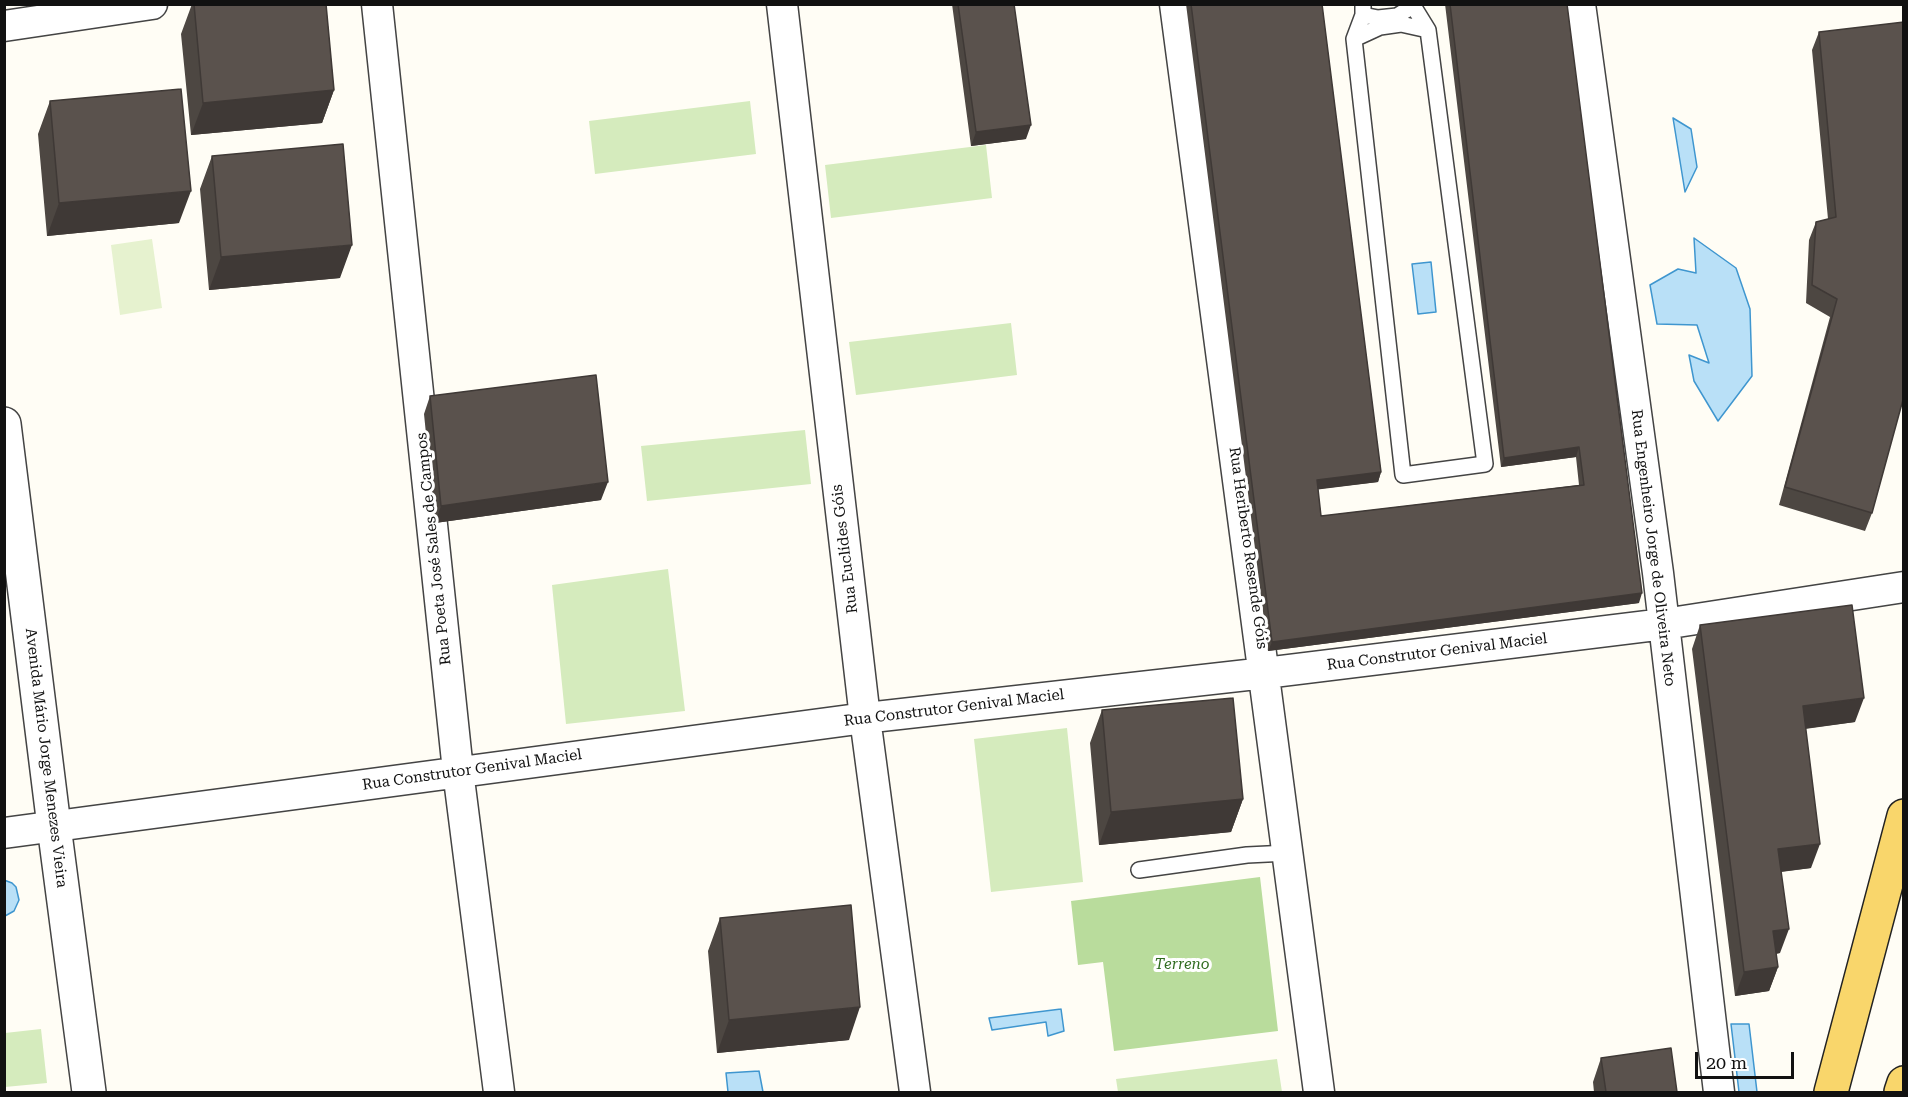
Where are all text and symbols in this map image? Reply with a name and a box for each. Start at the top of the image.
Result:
street label: Rua Engenheiro Jorge de Oliveira Neto [1627,408,1679,688]
street label: Rua Poeta José Sales de Campos [413,432,455,666]
street label: Rua Heriberto Resende Góis [1225,446,1271,650]
street label: Rua Euclídes Góis [828,483,862,615]
street label: Avenida Mário Jorge Menezes Vieira [21,627,71,889]
street label: Rua Construtor Genival Maciel [1326,630,1548,674]
street label: Rua Construtor Genival Maciel [843,686,1065,730]
street label: Rua Construtor Genival Maciel [361,746,583,794]
park label: Terreno [1154,956,1210,974]
scale bar [1698,1040,1797,1078]
text: 20 m [1706,1052,1747,1073]

